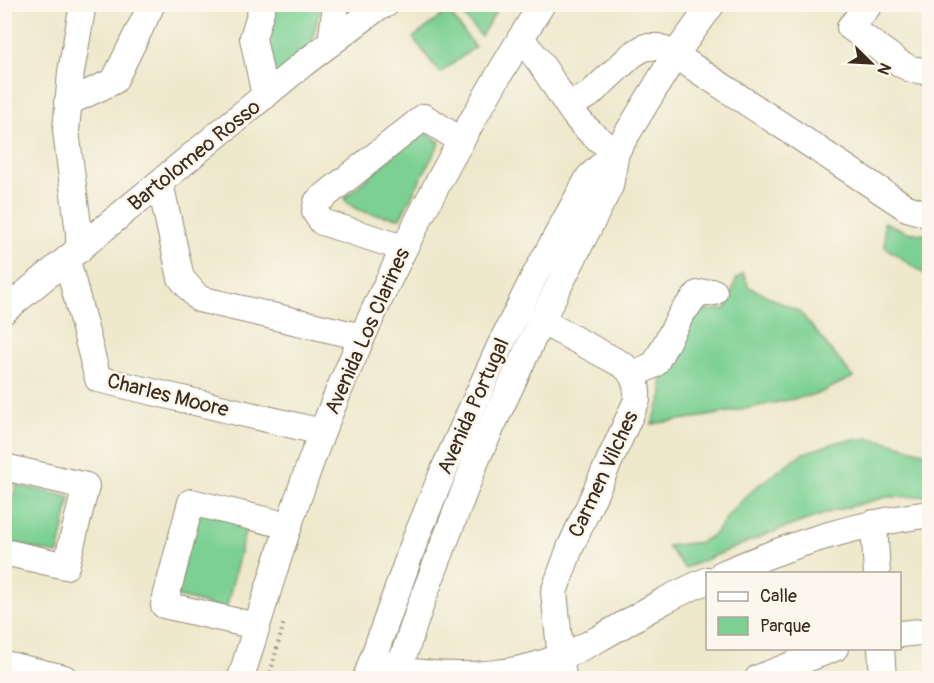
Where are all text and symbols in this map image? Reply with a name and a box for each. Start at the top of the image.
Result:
north arrow [841,33,901,93]
text: N [872,60,895,78]
street label: Bartolomeo Rosso [123,94,266,217]
street label: Avenida Los Clarines [319,243,417,419]
street label: Avenida Portugal [431,334,516,479]
street label: Charles Moore [104,367,232,424]
street label: Carmen Vilches [562,406,645,542]
legend [706,572,901,650]
text: Calle [760,585,797,608]
text: Parque [760,615,810,638]

